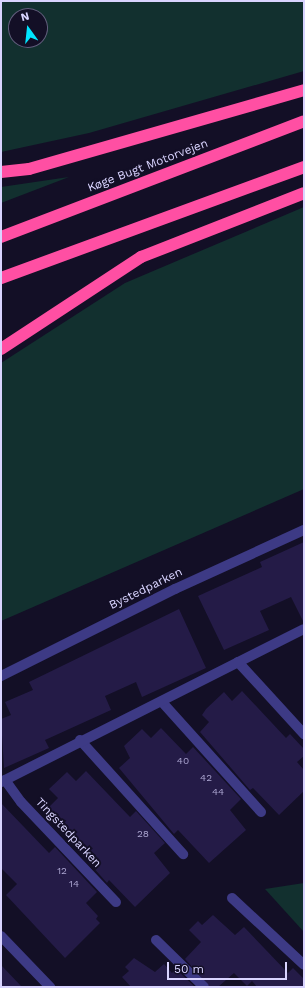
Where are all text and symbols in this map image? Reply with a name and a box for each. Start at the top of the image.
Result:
north arrow [8,8,48,48]
text: N [19,10,31,24]
street label: Køge Bugt Motorvejen [86,136,210,196]
street label: Bystedparken [107,565,185,613]
house number: 40 [177,755,189,767]
house number: 42 [200,772,212,784]
house number: 44 [212,786,224,798]
street label: Tingstedparken [32,795,104,871]
house number: 28 [137,828,149,840]
house number: 12 [57,865,67,877]
house number: 14 [69,878,79,890]
scale bar [169,954,289,980]
text: 50 m [174,962,204,976]

